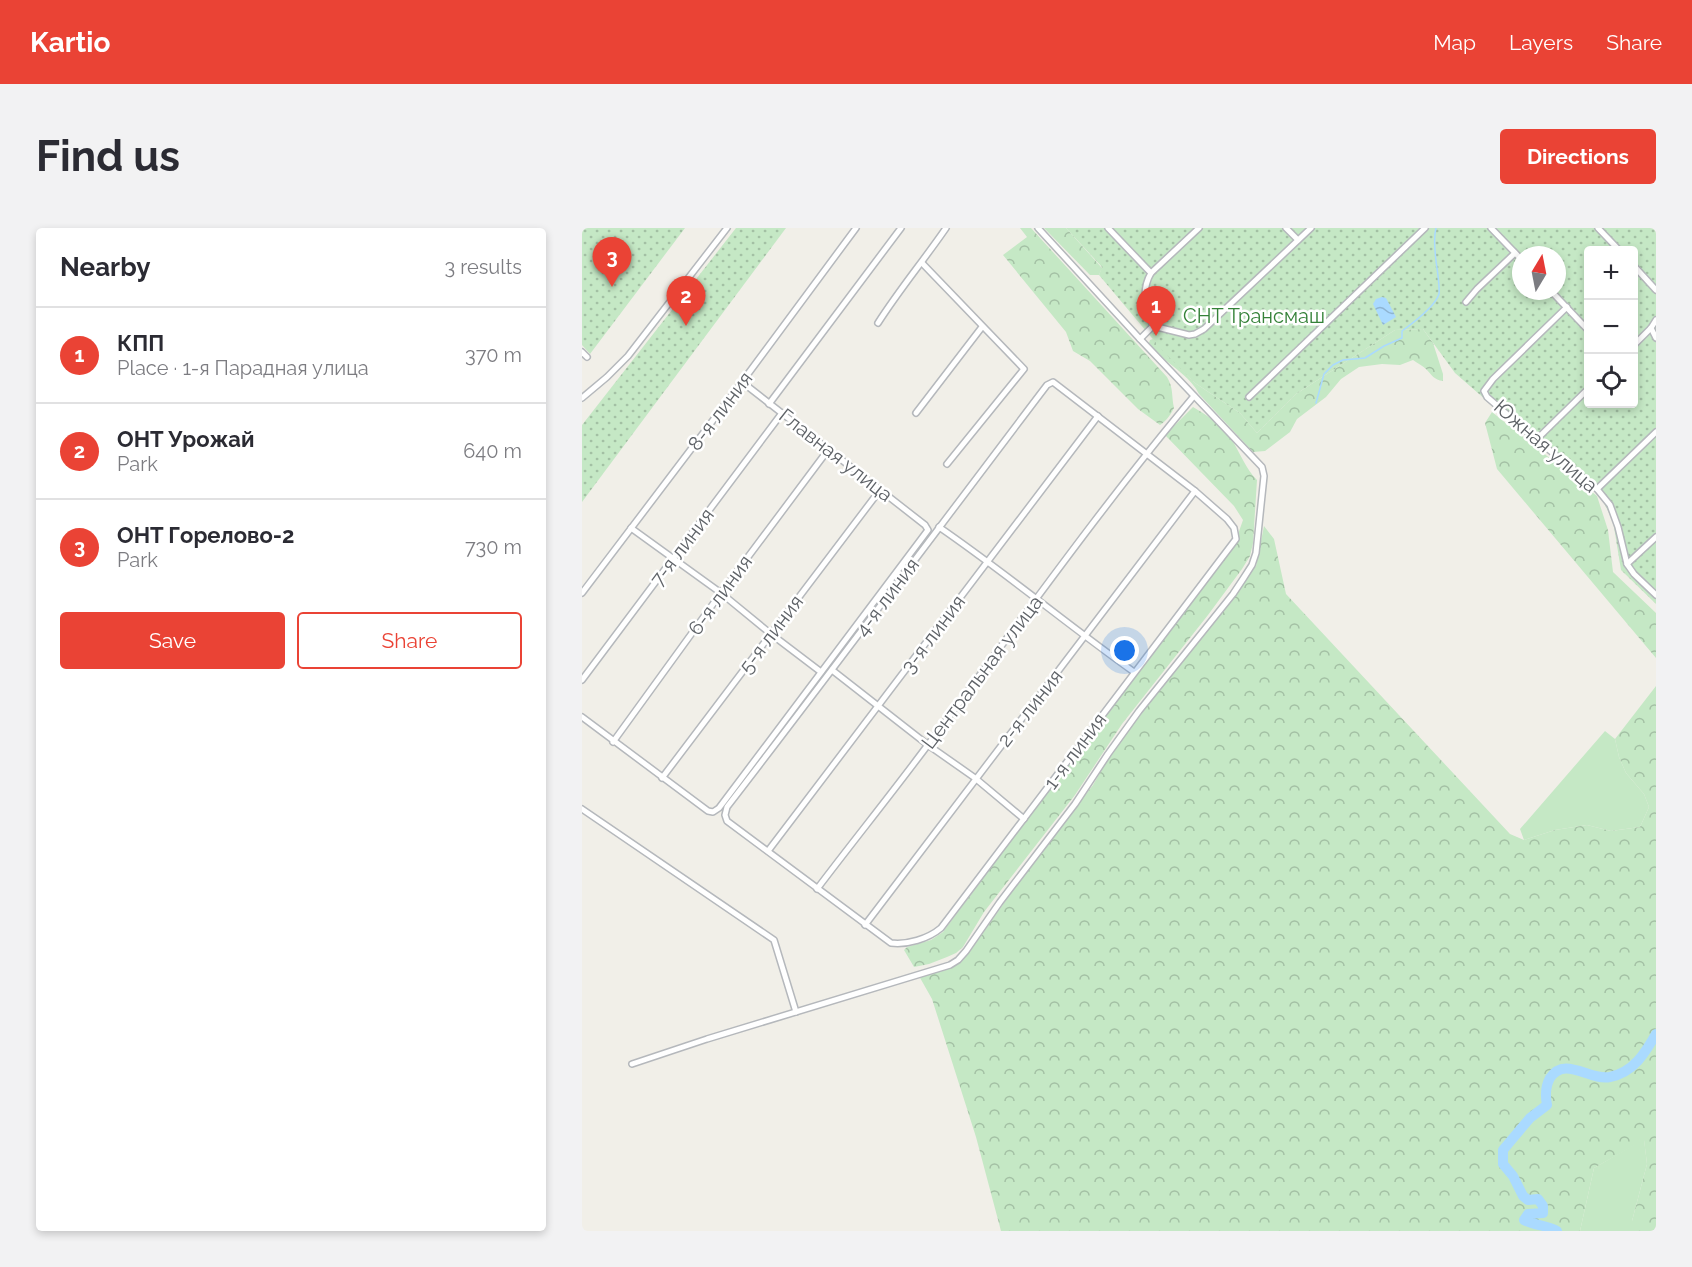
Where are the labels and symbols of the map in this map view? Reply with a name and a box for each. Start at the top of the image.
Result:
pin: 3 [592,238,632,287]
north arrow [1512,246,1566,300]
pin: 2 [666,276,706,326]
pin: 1 [1136,286,1176,336]
park label: СНТ Трансмаш [1183,304,1325,328]
street label: 8-я линия [682,367,758,455]
street label: Южная улица [1489,394,1603,498]
street label: Главная улица [774,403,898,507]
street label: 7-я линия [645,503,719,591]
street label: 6-я линия [683,550,757,640]
street label: 4-я линия [850,553,924,641]
street label: 5-я линия [734,590,808,678]
street label: 3-я линия [896,590,970,678]
street label: Центральная улица [916,590,1048,754]
your location [1110,636,1139,665]
street label: 2-я линия [992,665,1068,751]
street label: 1-я линия [1039,708,1111,794]

